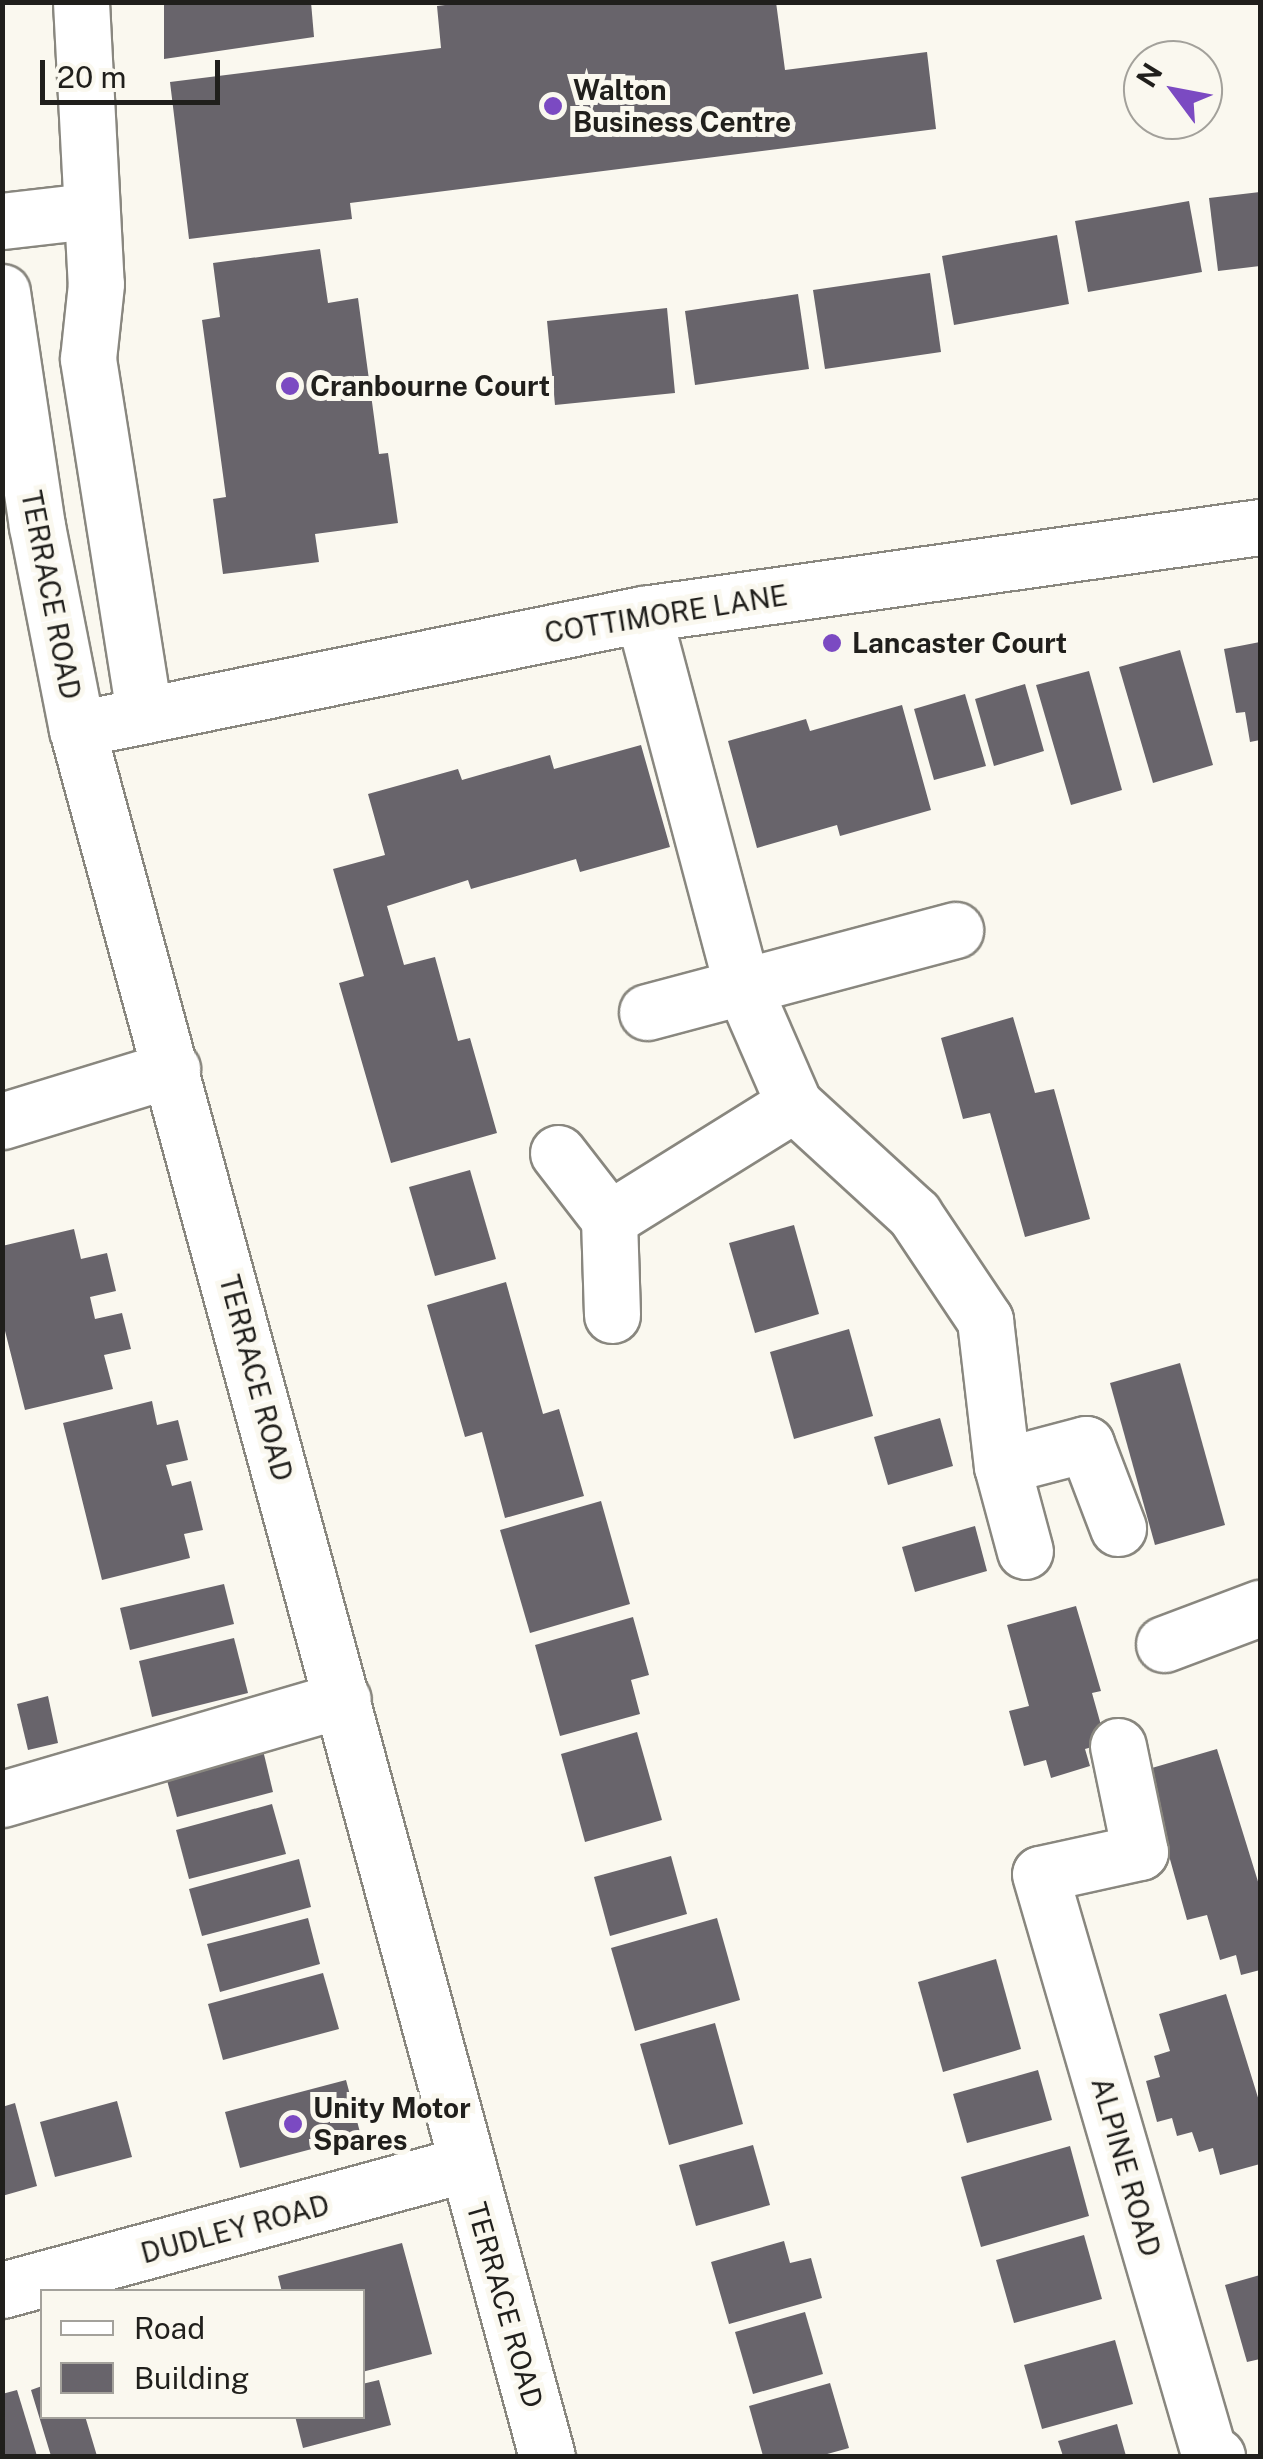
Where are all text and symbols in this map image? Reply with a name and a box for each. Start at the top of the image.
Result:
scale bar [45,40,225,102]
north arrow [1123,40,1223,140]
text: N [1129,57,1169,93]
text: 20 m [57,59,126,95]
place label: Walton Business Centre [573,73,791,139]
marker: Walton Business Centre [542,95,564,117]
place label: Cranbourne Court [310,369,550,403]
marker: Cranbourne Court [279,375,301,397]
street label: TERRACE ROAD [14,488,88,702]
street label: COTTIMORE LANE [542,578,790,650]
place label: Lancaster Court [852,626,1067,660]
marker: Lancaster Court [821,632,843,654]
street label: TERRACE ROAD [212,1271,300,1485]
street label: ALPINE ROAD [1084,2074,1168,2260]
place label: Unity Motor Spares [313,2091,471,2157]
marker: Unity Motor Spares [282,2113,304,2135]
street label: DUDLEY ROAD [137,2188,333,2270]
street label: TERRACE ROAD [460,2198,550,2412]
legend [40,2289,365,2419]
text: Road [134,2310,205,2346]
text: Building [134,2360,249,2396]

